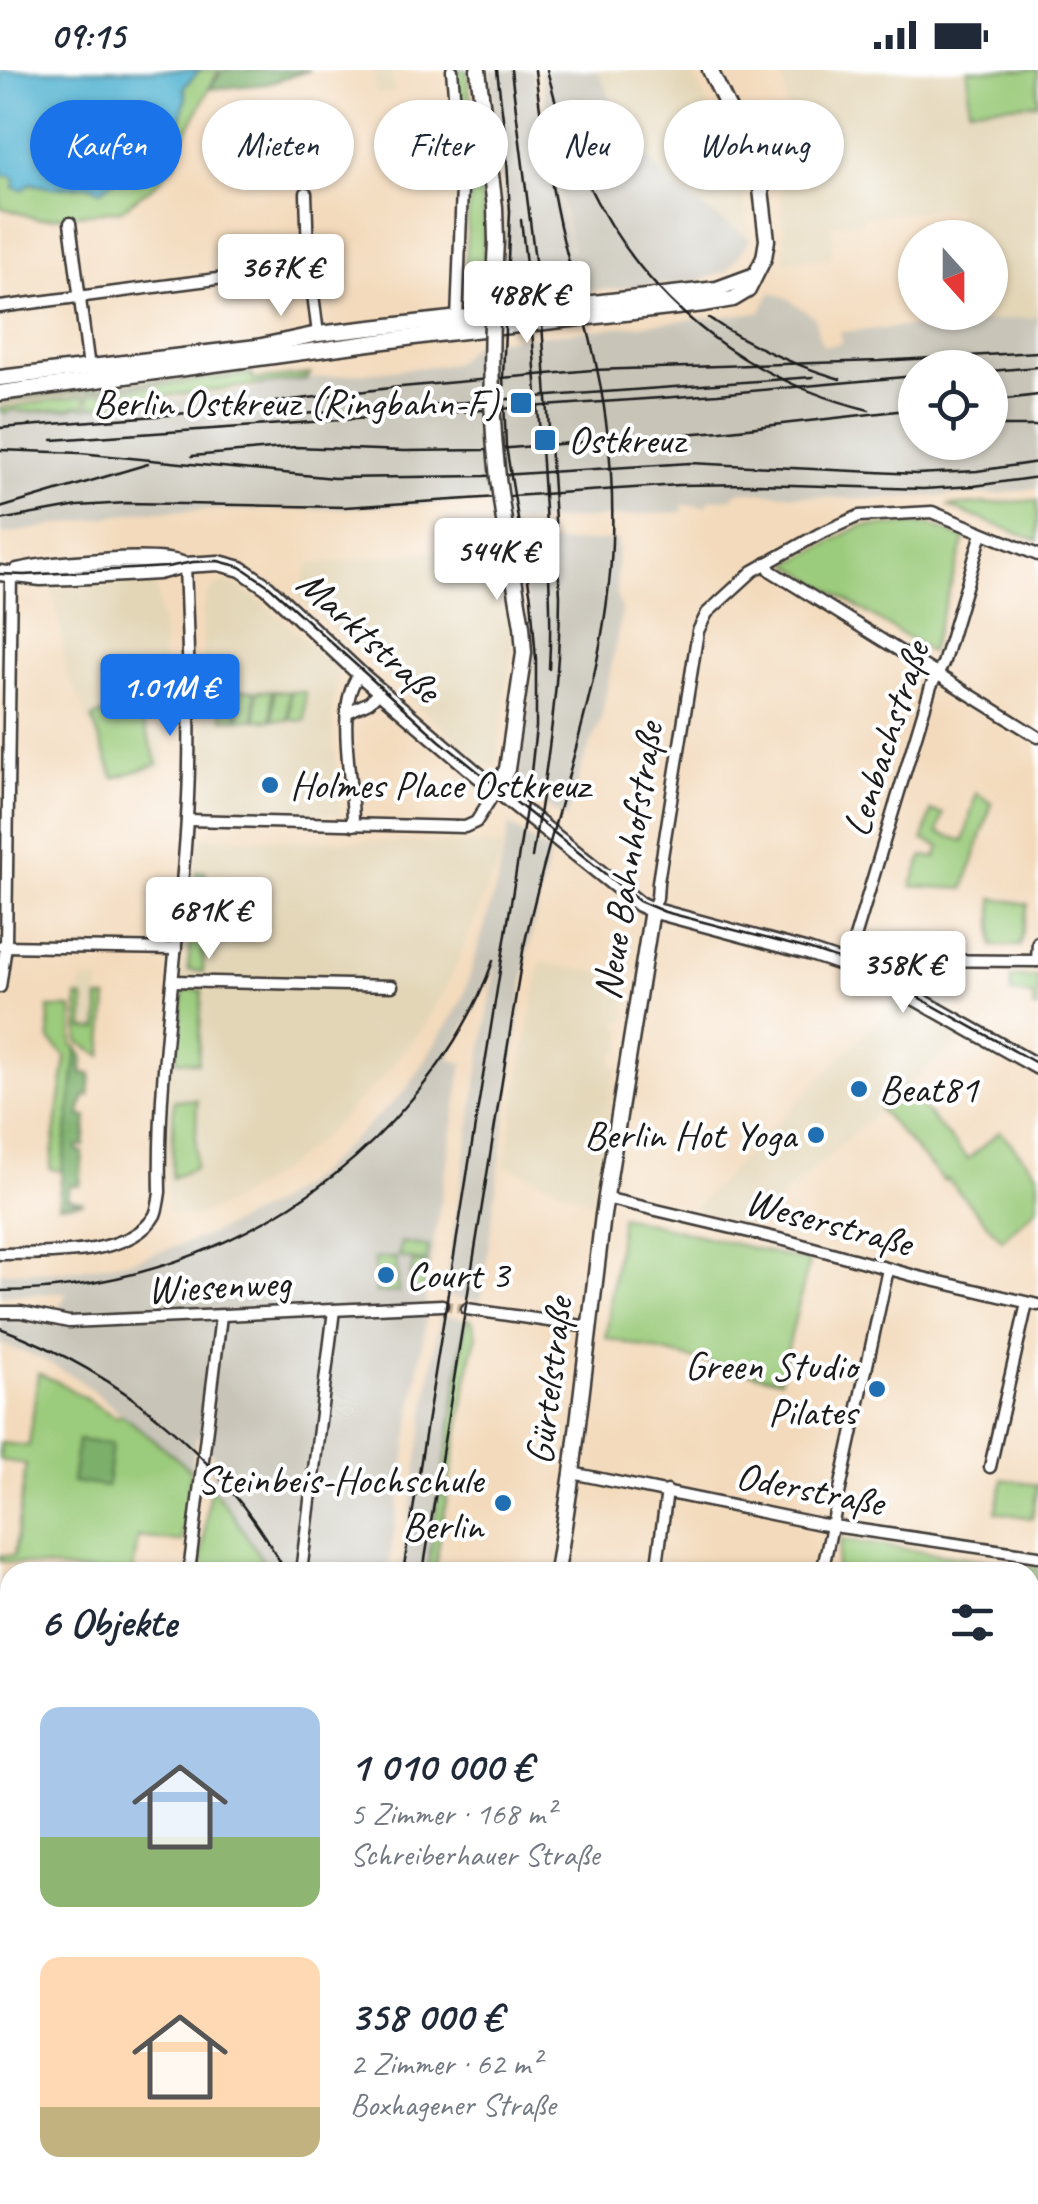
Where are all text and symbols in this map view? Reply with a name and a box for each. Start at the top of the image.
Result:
text: 09:15 [50,12,125,59]
chip: Kaufen [30,100,182,190]
chip: Mieten [202,100,354,190]
chip: Filter [374,100,508,190]
chip: Neu [528,100,644,190]
chip: Wohnung [664,100,844,190]
north arrow [898,220,1008,330]
map controls [898,220,1008,460]
pin: 367K € [200,234,362,319]
text: 367K € [240,246,322,287]
pin: 488K € [446,261,608,346]
text: 488K € [486,273,568,314]
button: locate [898,350,1008,460]
place label: Berlin Ostkreuz (Ringbahn-F) [93,378,500,428]
marker: Berlin Ostkreuz (Ringbahn-F) [508,390,534,416]
place label: Ostkreuz [568,415,688,465]
marker: Ostkreuz [532,427,558,453]
pin: 544K € [416,518,578,603]
text: 544K € [456,530,538,571]
street label: Marktstraße [287,558,453,716]
street label: Lenbachstraße [831,633,942,843]
pin: 1.01M € [78,654,262,739]
text: 1.01M € [122,666,218,707]
street label: Neue Bahnhofstraße [581,716,675,1003]
place label: Holmes Place Ostkreuz [290,760,594,810]
marker: Holmes Place Ostkreuz [259,774,281,796]
pin: 681K € [128,877,290,962]
text: 681K € [168,889,250,930]
pin: 358K € [822,931,984,1016]
text: 358K € [862,943,944,984]
place label: Beat81 [879,1064,980,1114]
marker: Beat81 [848,1078,870,1100]
place label: Berlin Hot Yoga [584,1110,799,1160]
marker: Berlin Hot Yoga [805,1124,827,1146]
street label: Weserstraße [741,1176,920,1269]
place label: Court 3 [406,1250,512,1300]
street label: Wiesenweg [146,1257,294,1315]
marker: Court 3 [375,1264,397,1286]
street label: Gürtelstraße [514,1292,584,1467]
place label: Green Studio Pilates [685,1341,861,1437]
marker: Green Studio Pilates [866,1378,888,1400]
street label: Oderstraße [732,1450,891,1528]
place label: Steinbeis-Hochschule Berlin [197,1455,486,1551]
marker: Steinbeis-Hochschule Berlin [492,1492,514,1514]
icon: filters [945,1595,1000,1650]
text: 6 Objekte [40,1596,176,1649]
text: 1 010 000 € [350,1740,532,1793]
icon: home [120,1747,240,1867]
text: 5 Zimmer · 168 m² [350,1793,555,1834]
text: Schreiberhauer Straße [350,1834,599,1875]
text: 358 000 € [350,1990,502,2043]
icon: home [120,1997,240,2117]
text: 2 Zimmer · 62 m² [350,2043,540,2084]
text: Boxhagener Straße [350,2084,556,2125]

